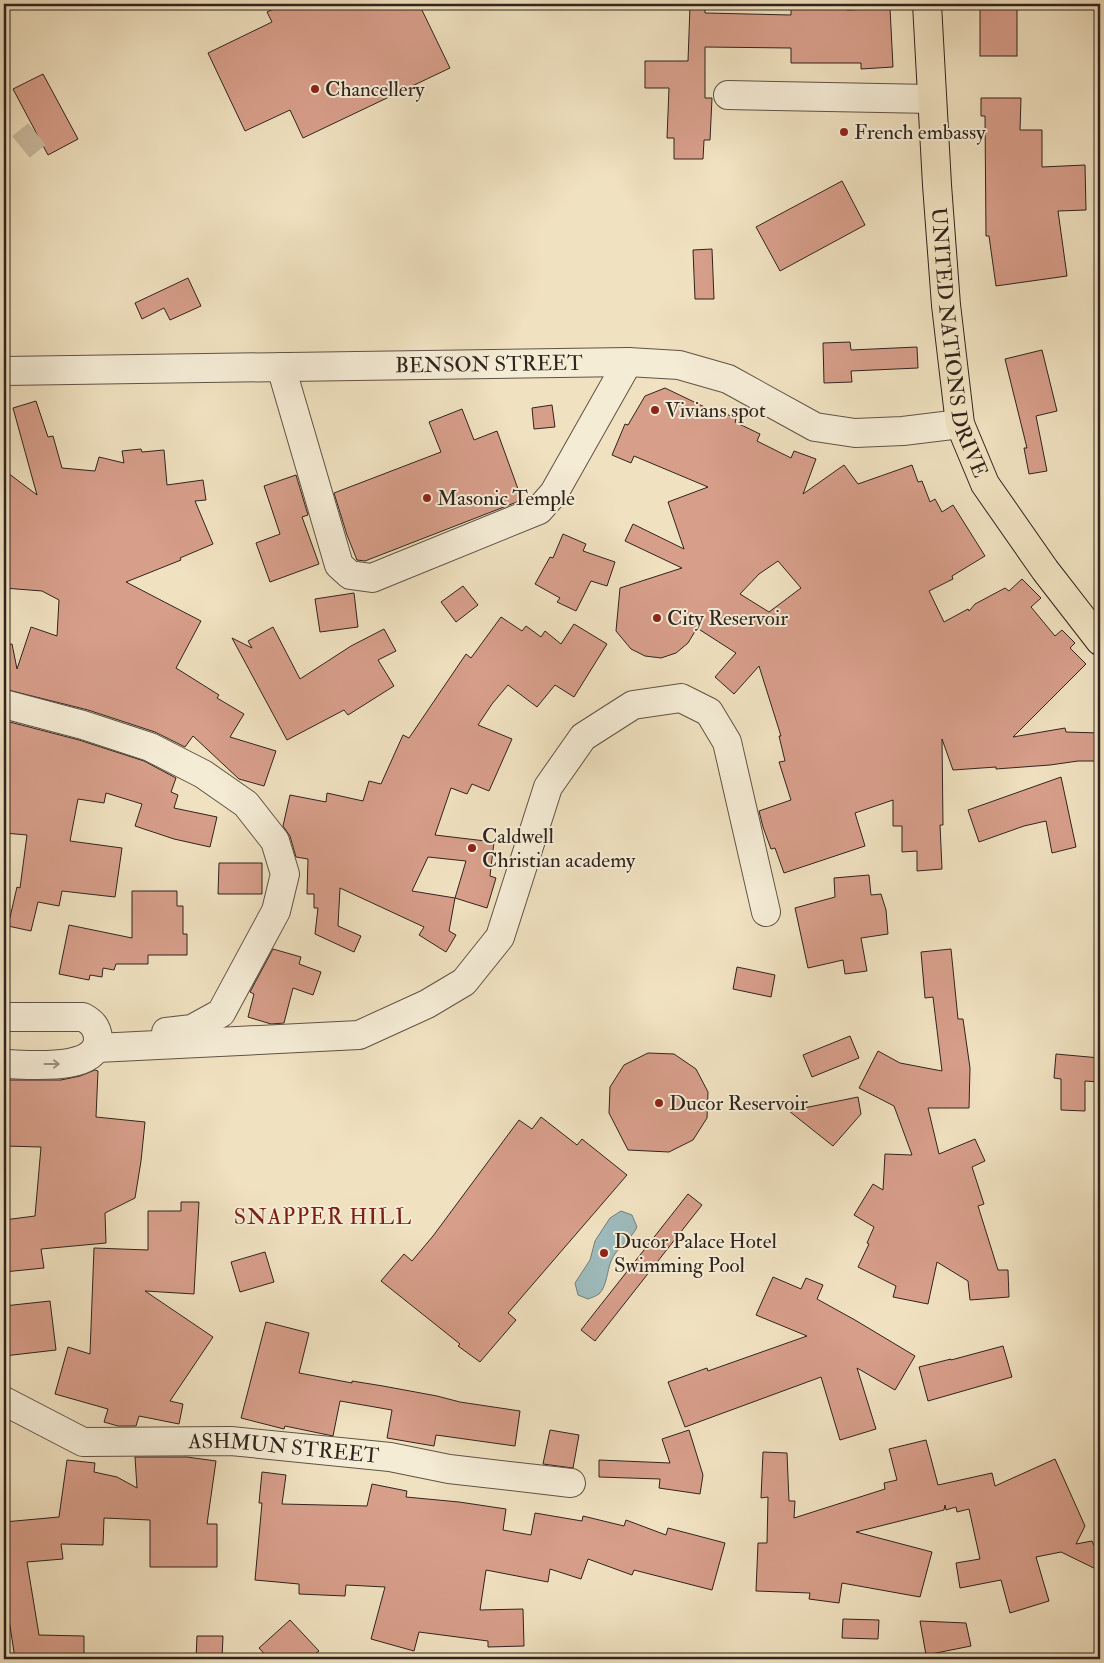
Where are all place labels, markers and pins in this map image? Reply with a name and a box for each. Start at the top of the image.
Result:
place label: Chancellery [325,76,425,103]
marker: Chancellery [309,83,321,95]
place label: French embassy [854,119,986,146]
marker: French embassy [838,126,850,138]
place label: Vivians spot [665,397,766,424]
marker: Vivians spot [649,404,661,416]
place label: Masonic Temple [437,485,575,512]
marker: Masonic Temple [421,492,433,504]
place label: City Reservoir [667,605,788,632]
marker: City Reservoir [651,612,663,624]
place label: Caldwell Christian academy [482,823,636,874]
marker: Caldwell Christian academy [466,842,478,854]
place label: Ducor Reservoir [669,1090,808,1117]
marker: Ducor Reservoir [653,1097,665,1109]
place label: Ducor Palace Hotel Swimming Pool [614,1228,777,1279]
marker: Ducor Palace Hotel Swimming Pool [598,1247,610,1259]

